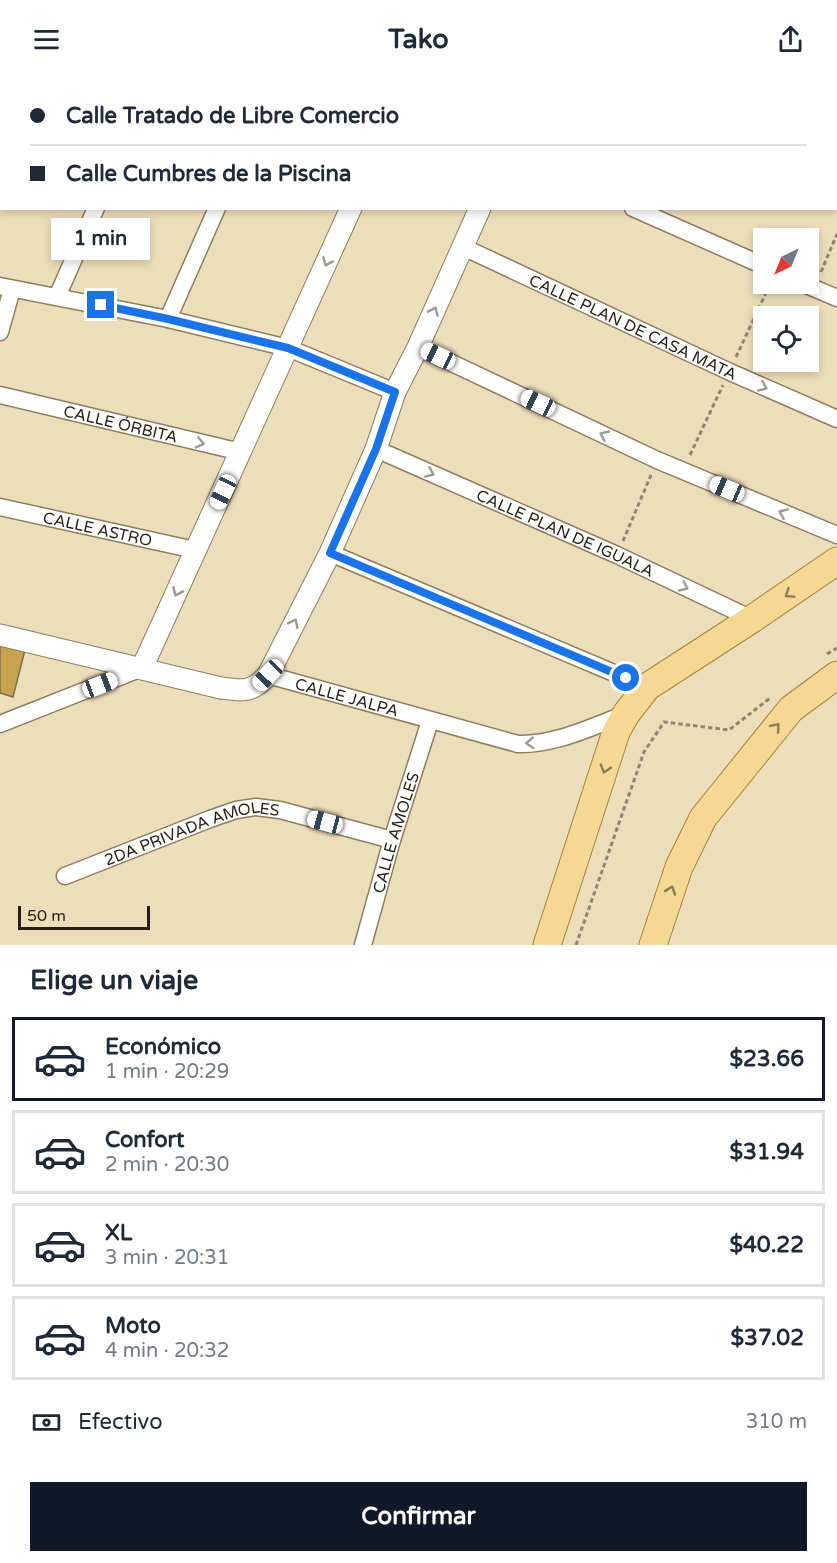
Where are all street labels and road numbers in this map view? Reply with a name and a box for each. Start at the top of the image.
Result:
street label: CALLE PLAN DE CASA MATA [526,270,740,385]
street label: CALLE ÓRBITA [61,401,180,448]
street label: CALLE PLAN DE IGUALA [473,485,657,582]
street label: CALLE ASTRO [41,508,154,551]
street label: CALLE JALPA [293,674,401,722]
street label: CALLE AMOLES [369,770,424,896]
street label: 2DA PRIVADA AMOLES [101,798,281,871]

